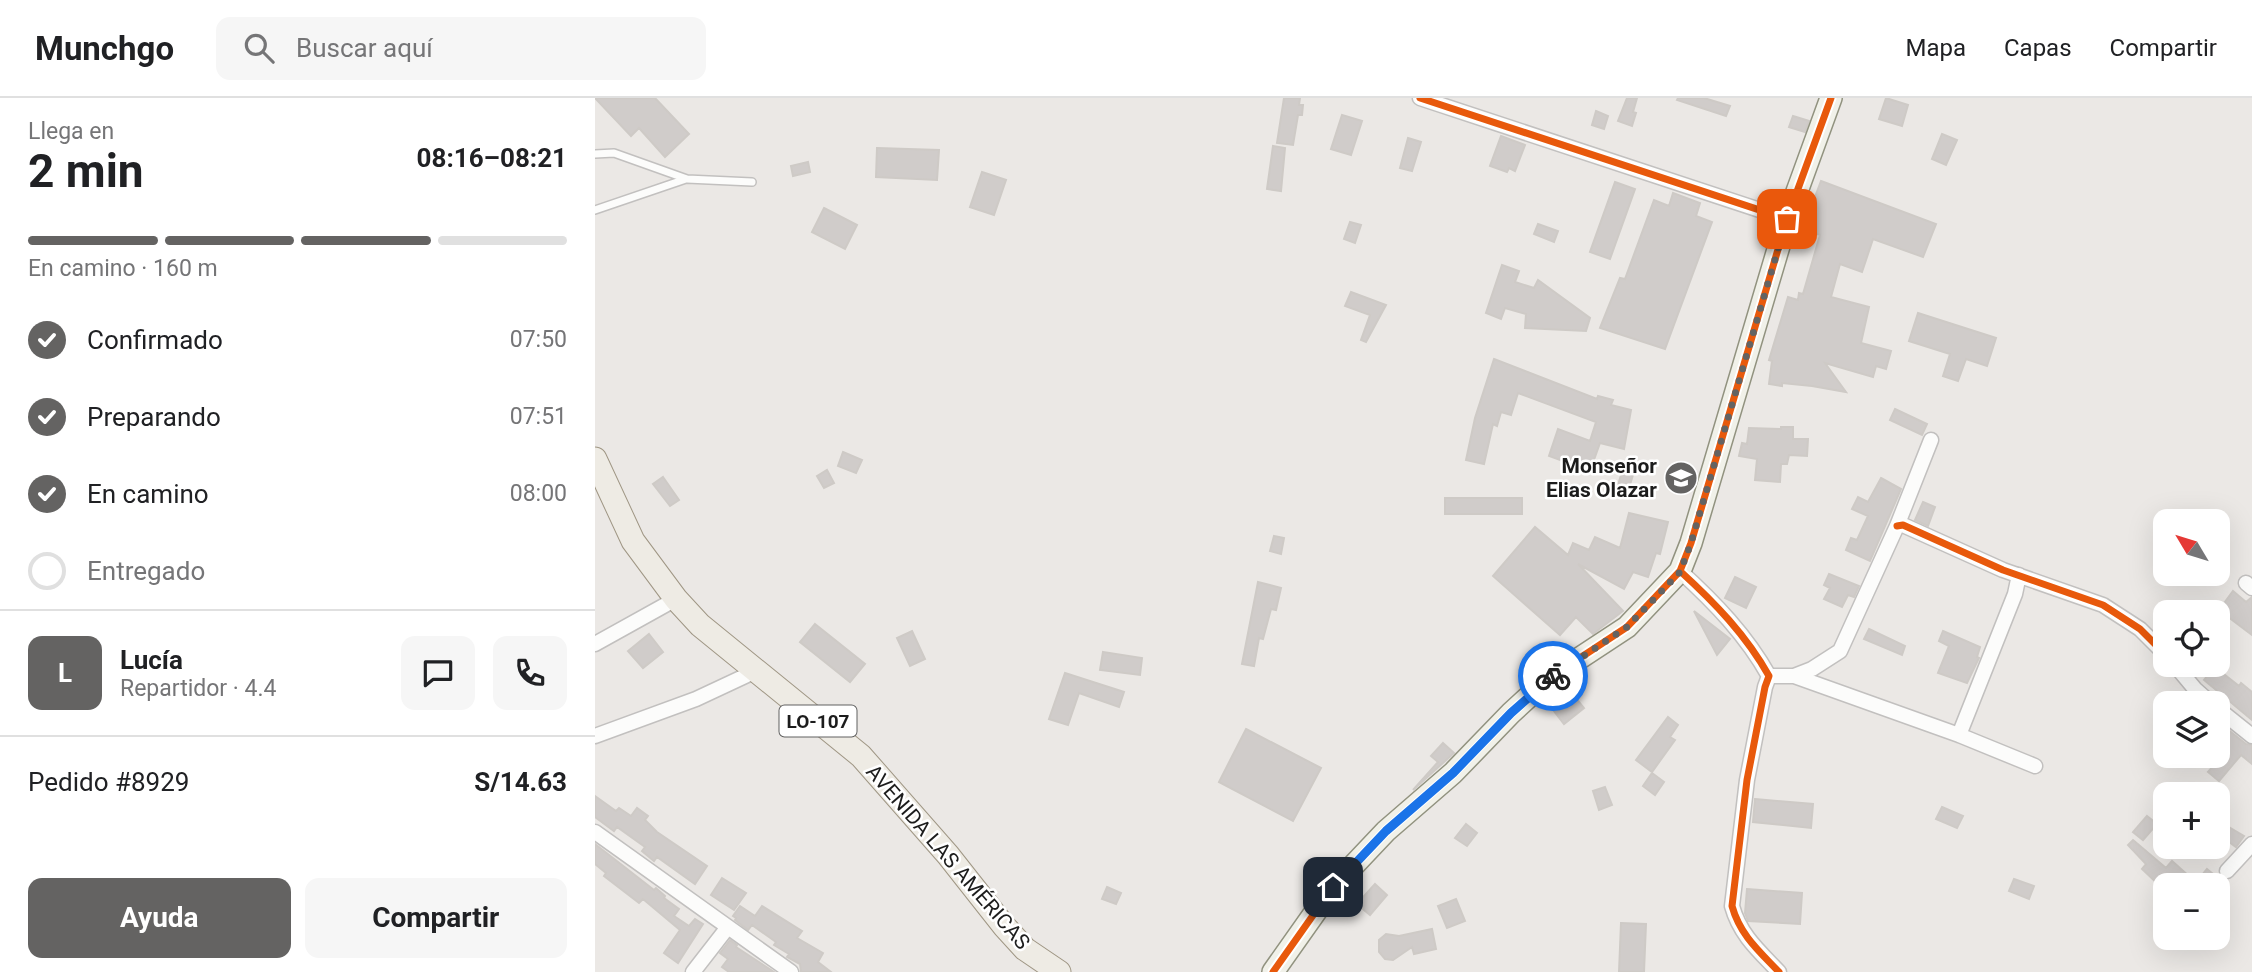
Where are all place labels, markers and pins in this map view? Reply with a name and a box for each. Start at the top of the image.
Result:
pin [1757,189,1817,249]
place label: Monseñor Elias Olazar [1546,454,1657,502]
school or university icon: Monseñor Elias Olazar [1662,459,1700,497]
pin [1303,857,1363,917]

